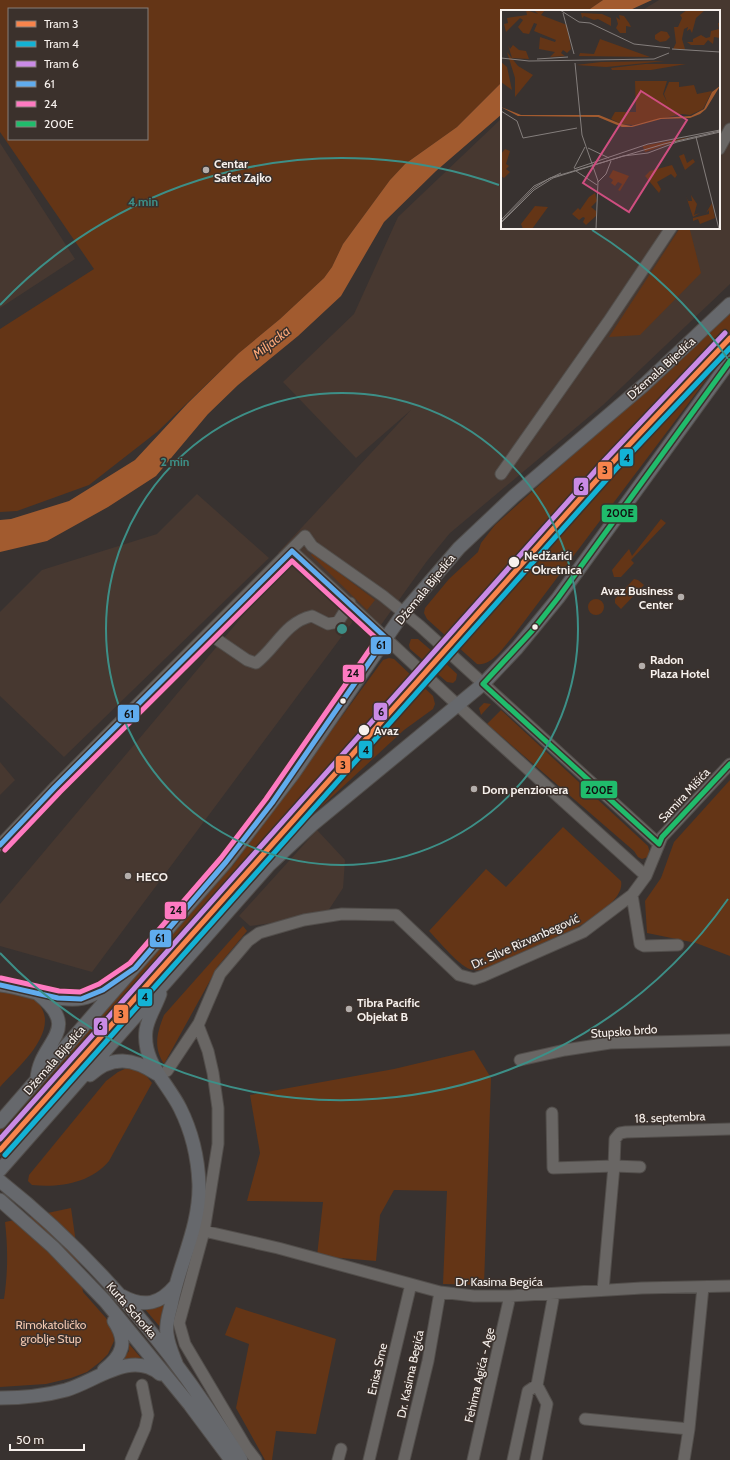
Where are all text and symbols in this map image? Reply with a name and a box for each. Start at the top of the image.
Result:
legend [8,8,148,140]
inset map [501,10,720,229]
text: Tram 3 [44,16,79,31]
text: Tram 4 [44,36,79,51]
text: Tram 6 [44,56,79,71]
text: 61 [44,76,55,91]
text: 24 [44,96,57,111]
text: 200E [44,116,74,131]
place label: Centar Safet Zajko [214,156,272,185]
marker: Centar Safet Zajko [201,165,211,175]
text: 4 min [128,194,158,209]
water label: Miljacka [248,322,294,363]
street label: Džemala Bijedića [624,333,698,403]
line badge: 4 [619,448,634,467]
text: 4 [624,451,631,465]
text: 2 min [161,454,189,469]
line badge: 3 [597,461,613,480]
text: 3 [602,463,608,477]
line badge: 6 [573,477,589,496]
text: 6 [578,480,584,494]
line badge: 200E [601,504,638,523]
text: 200E [606,506,634,520]
place label: Nedžarići - Okretnica [524,548,582,577]
street label: Džemala Bijedića [392,550,458,627]
marker: Nedžarići - Okretnica [507,555,521,569]
place label: Avaz Business Center [601,583,673,612]
marker: Avaz Business Center [676,592,686,602]
centre of rings [335,622,349,636]
unlabelled marker [530,622,540,632]
line badge: 61 [370,636,392,655]
text: 61 [376,638,386,652]
place label: Radon Plaza Hotel [650,652,709,681]
marker: Radon Plaza Hotel [637,661,647,671]
line badge: 24 [342,664,365,683]
text: 24 [347,666,359,680]
unlabelled marker [338,696,348,706]
line badge: 6 [373,702,388,721]
line badge: 61 [117,704,140,723]
text: 6 [378,705,384,719]
text: 61 [124,707,134,721]
marker: Avaz [357,723,371,737]
place label: Avaz [374,723,399,738]
line badge: 4 [358,740,373,759]
text: 4 [363,743,370,757]
line badge: 3 [335,755,351,774]
text: 3 [340,758,346,772]
street label: Samira Mišića [655,765,713,825]
line badge: 200E [580,780,618,799]
place label: Dom penzionera [482,782,568,797]
text: 200E [585,783,613,797]
marker: Dom penzionera [469,784,479,794]
place label: HECO [136,869,168,884]
marker: HECO [123,871,133,881]
line badge: 24 [164,901,187,920]
text: 24 [170,903,182,917]
street label: Dr. Silve Rizvanbegović [469,910,582,972]
line badge: 61 [149,929,172,948]
text: 61 [155,931,165,945]
line badge: 4 [137,988,153,1007]
text: 4 [142,990,149,1004]
place label: Tibra Pacific Objekat B [357,995,420,1024]
line badge: 3 [113,1004,129,1024]
marker: Tibra Pacific Objekat B [344,1004,354,1014]
text: 3 [118,1007,124,1021]
line badge: 6 [93,1017,108,1036]
text: 6 [97,1019,103,1033]
street label: Stupsko brdo [590,1021,658,1041]
street label: Džemala Bijedića [20,1022,88,1098]
street label: 18. septembra [634,1108,706,1126]
street label: Dr Kasima Begića [455,1274,543,1289]
street label: Kurta Schorka [104,1279,161,1341]
park label: Rimokatoličko groblje Stup [16,1317,87,1346]
street label: Fehima Agića - Age [461,1326,497,1424]
street label: Dr. Kasima Begića [393,1328,427,1419]
street label: Enisa Srne [364,1342,390,1396]
scale bar [10,1426,84,1452]
text: 50 m [16,1432,44,1447]

